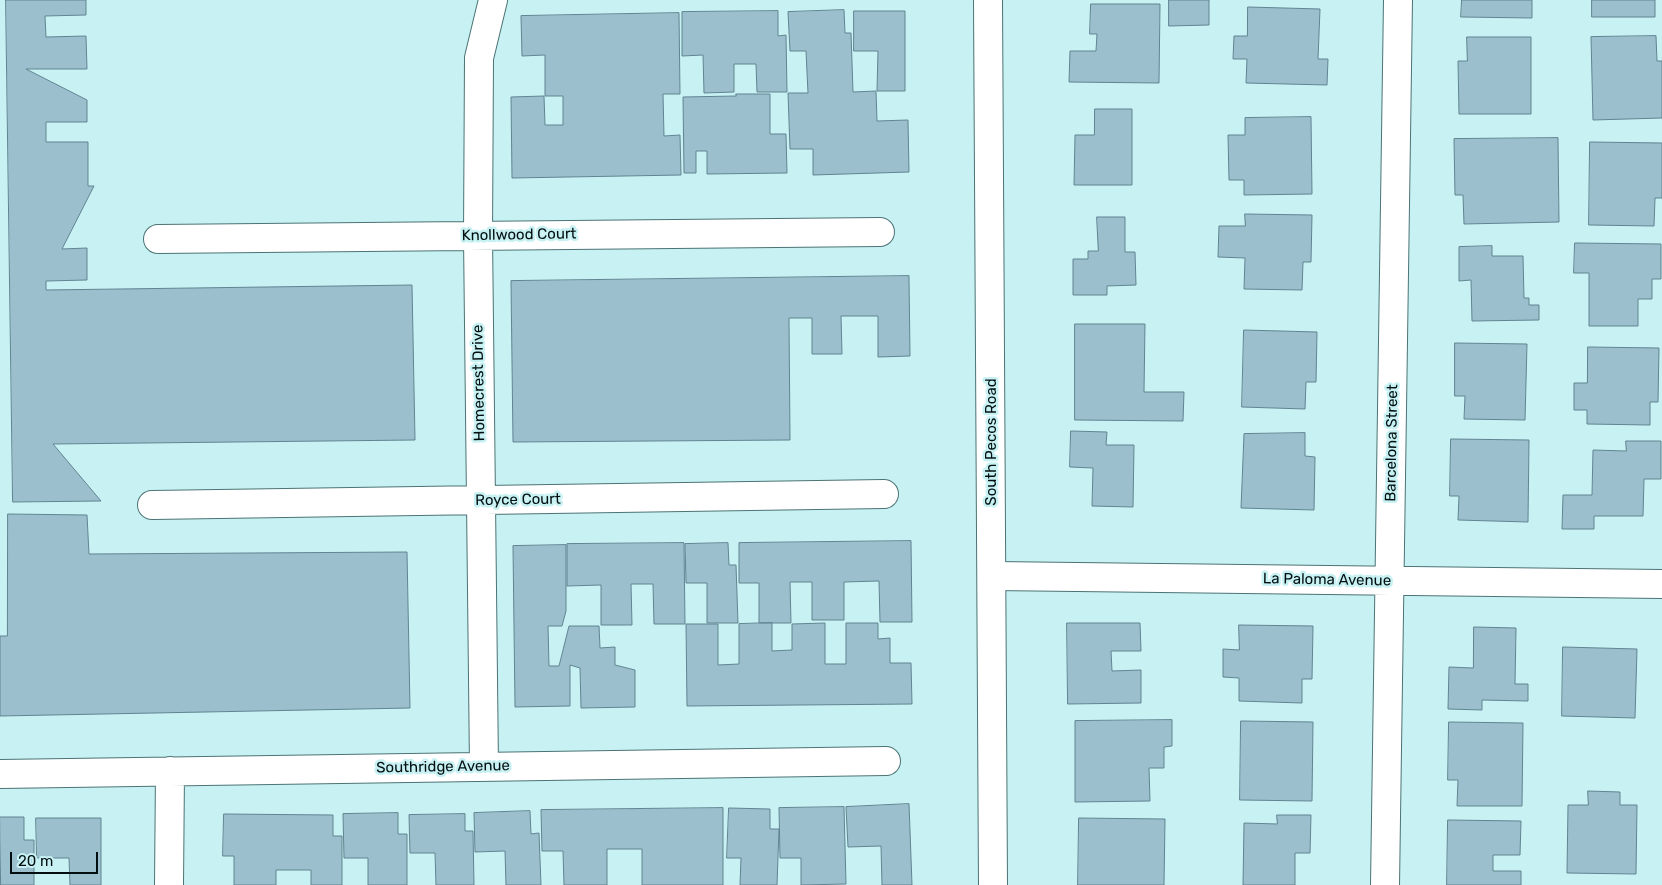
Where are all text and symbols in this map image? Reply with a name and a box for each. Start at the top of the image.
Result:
street label: Knollwood Court [461,225,577,245]
street label: Homecrest Drive [469,325,489,441]
street label: South Pecos Road [983,378,1001,506]
street label: Barcelona Street [1382,384,1402,502]
street label: Royce Court [475,490,561,510]
street label: La Paloma Avenue [1263,570,1391,590]
street label: Southridge Avenue [376,757,510,777]
scale bar [12,842,100,874]
text: 20 m [18,852,53,870]

